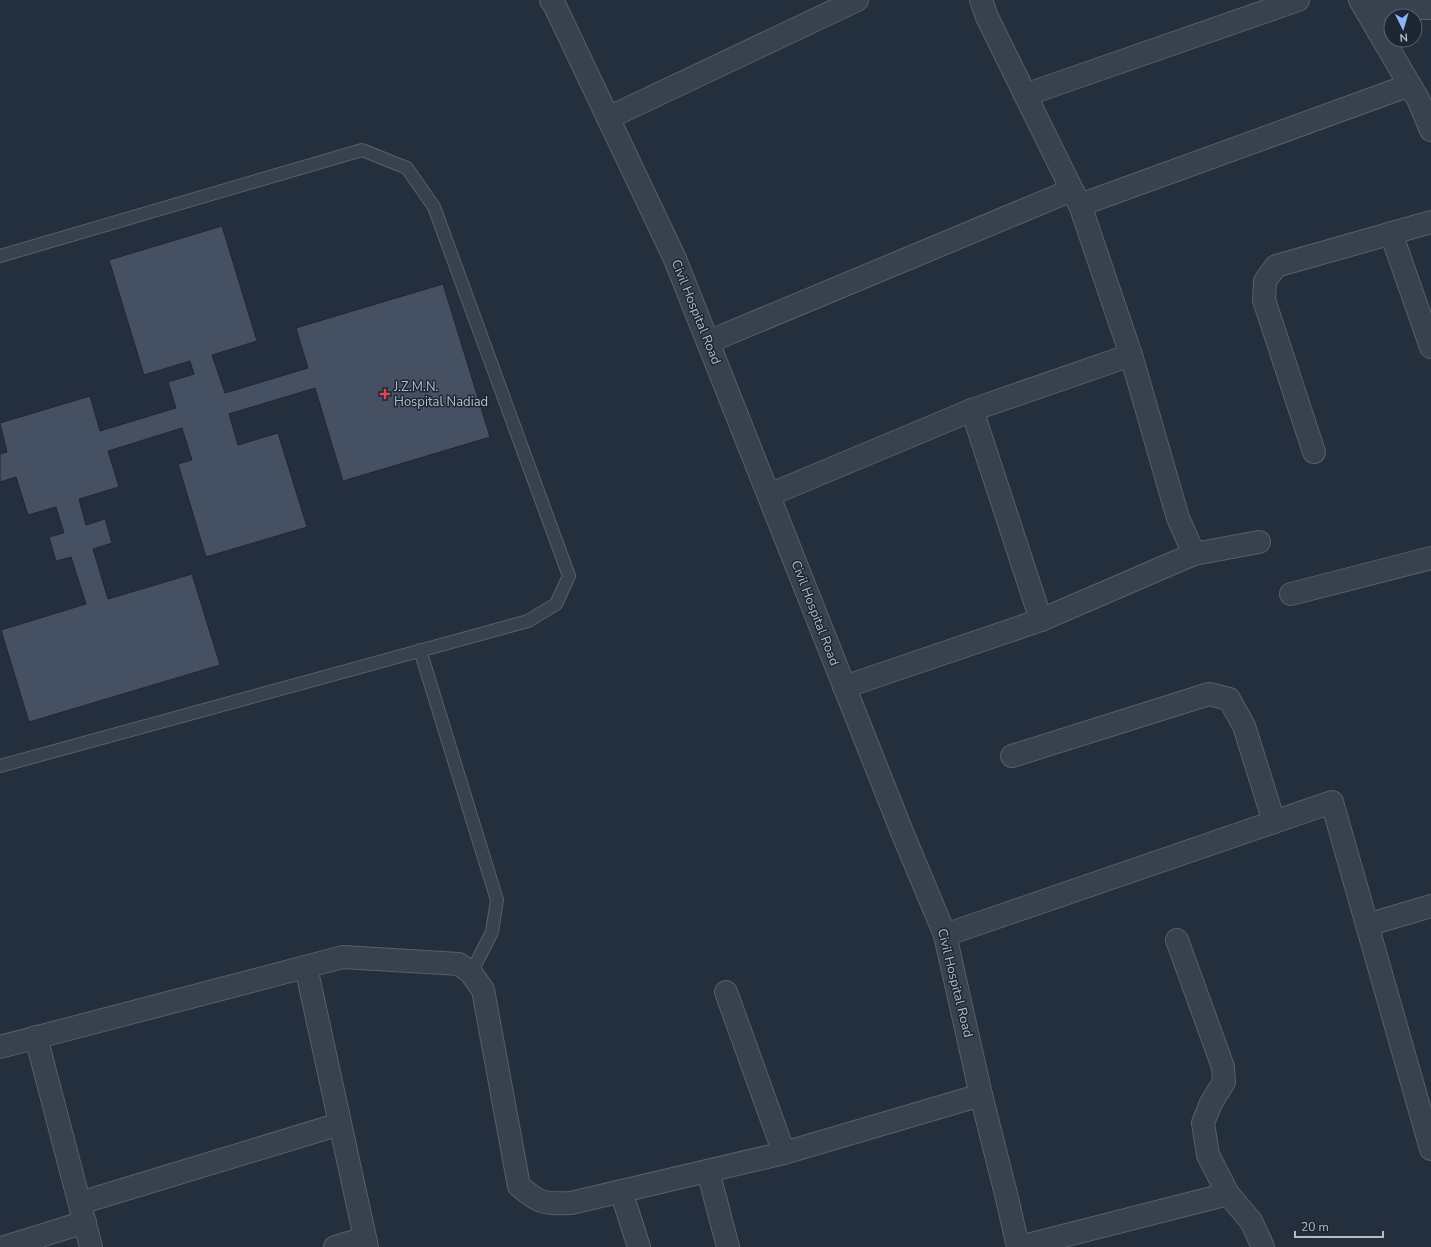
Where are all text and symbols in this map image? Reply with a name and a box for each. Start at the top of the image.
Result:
north arrow [1383,8,1423,48]
text: N [1399,30,1409,45]
street label: Civil Hospital Road [667,257,725,367]
place label: J.Z.M.N. Hospital Nadiad [393,378,488,411]
marker: J.Z.M.N. Hospital Nadiad [379,388,391,400]
street label: Civil Hospital Road [787,558,843,668]
street label: Civil Hospital Road [933,927,977,1039]
scale bar [1295,1213,1383,1239]
text: 20 m [1301,1219,1329,1235]

